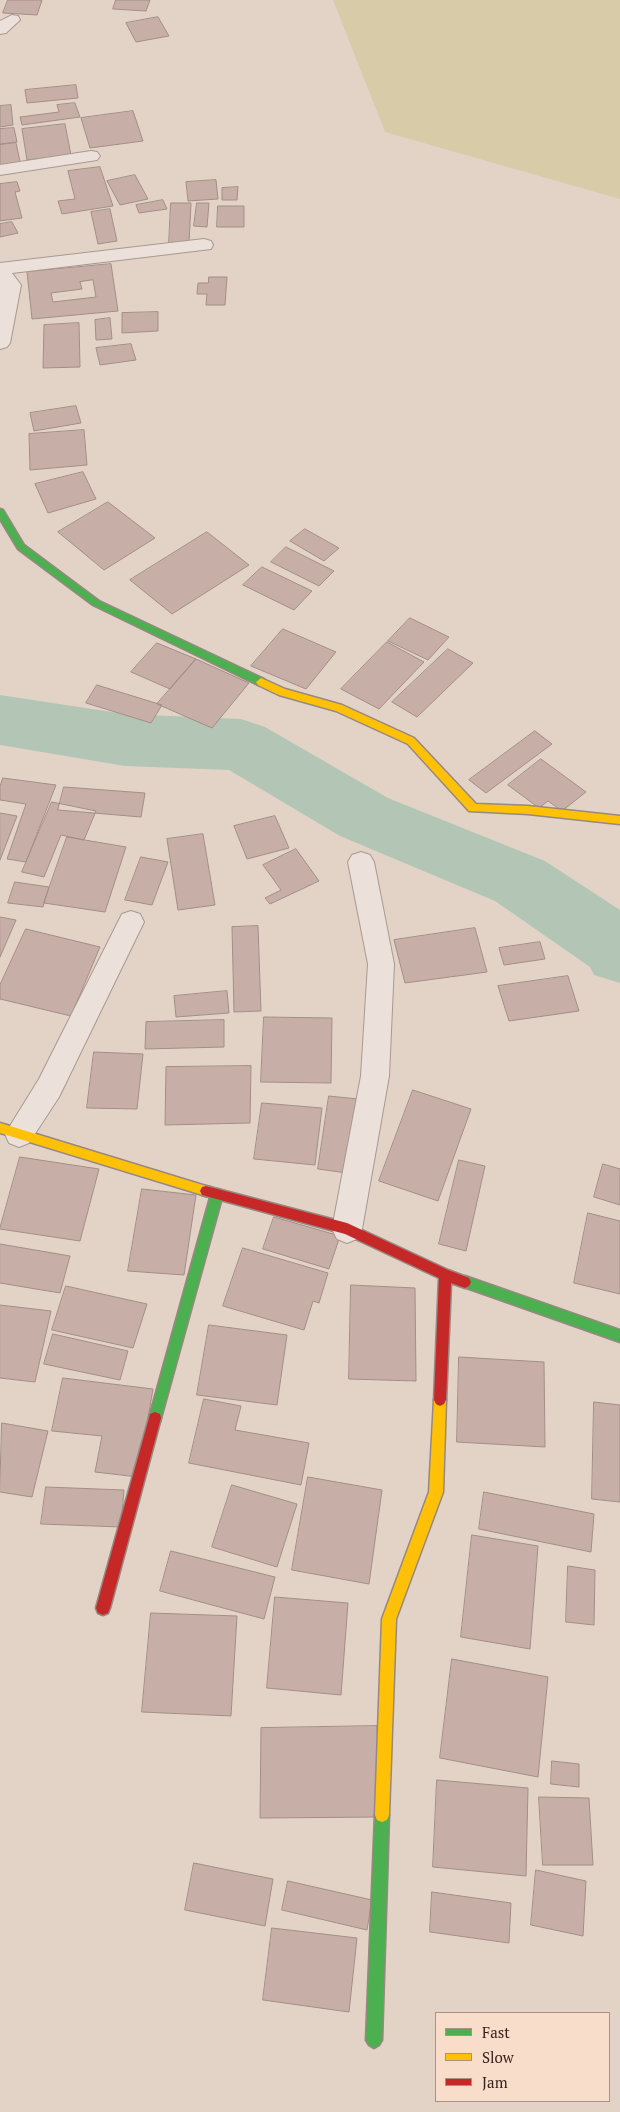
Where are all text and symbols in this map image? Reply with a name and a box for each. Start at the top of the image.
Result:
legend [435,2012,610,2102]
text: Fast [482,2022,510,2042]
text: Slow [482,2047,514,2067]
text: Jam [482,2072,508,2092]

